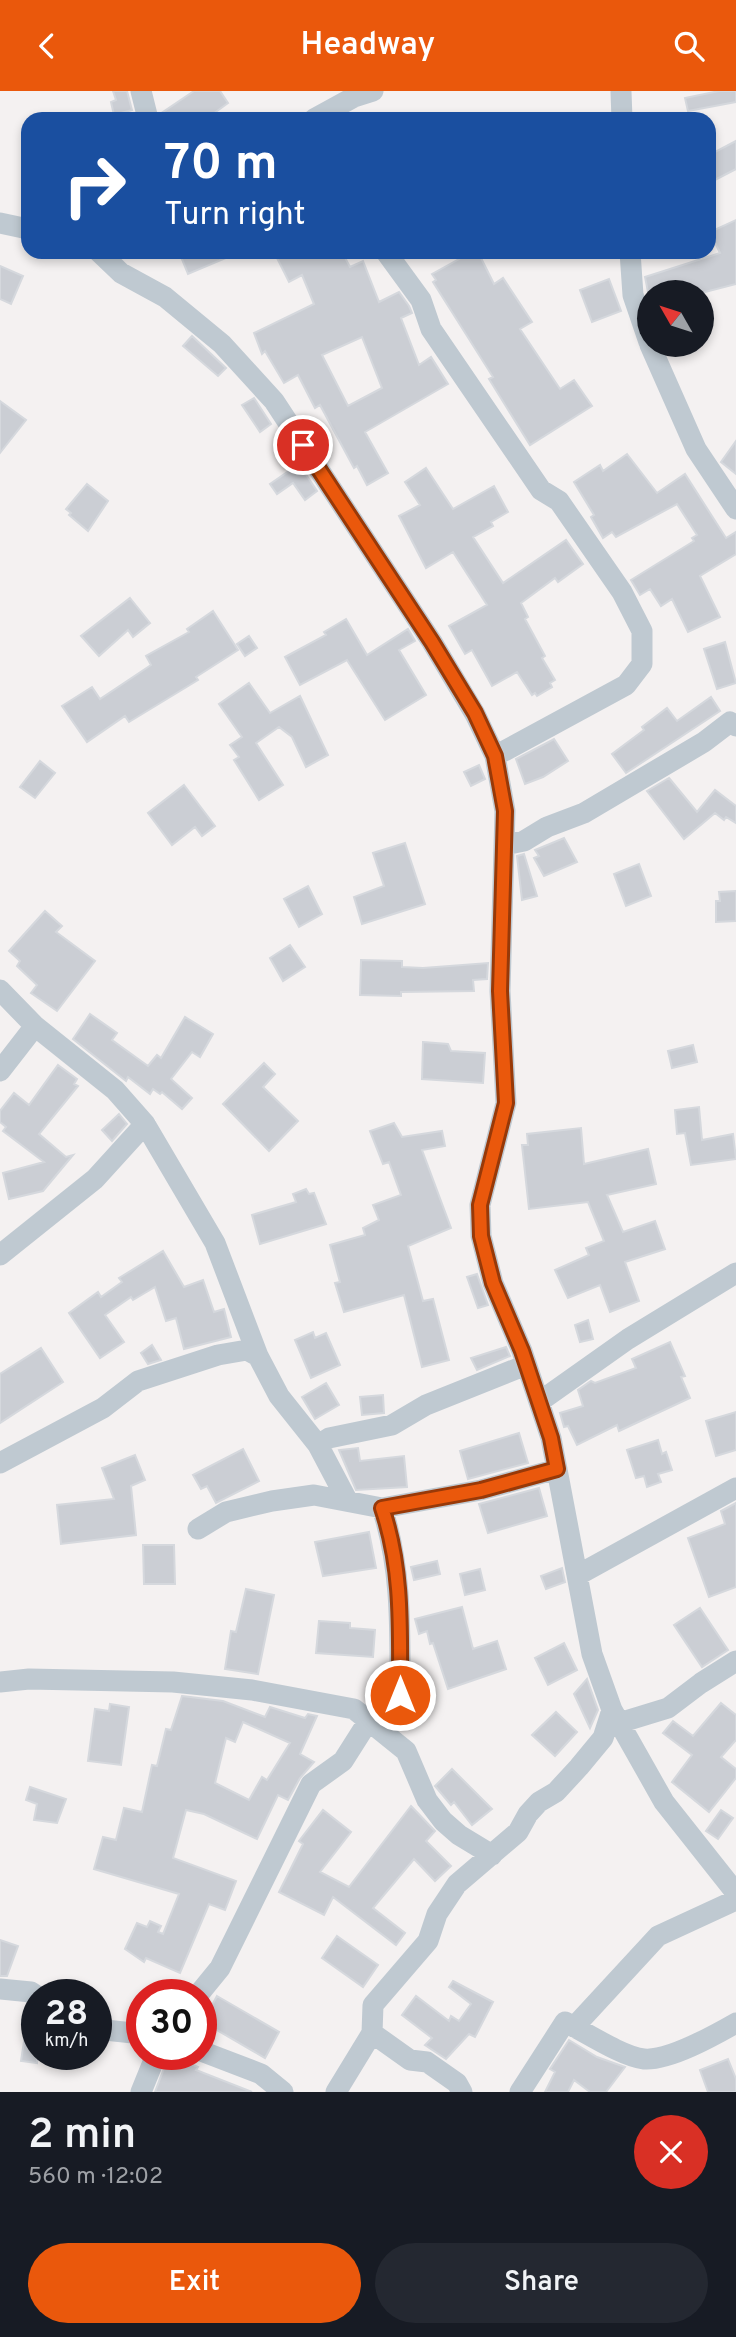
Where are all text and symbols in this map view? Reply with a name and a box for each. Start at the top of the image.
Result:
text: Headway [301,26,435,66]
icon: back [28,27,66,65]
icon: search [670,27,708,65]
text: 70 m [164,135,278,197]
icon: right [49,140,140,231]
text: Turn right [164,196,306,236]
north arrow [637,280,714,357]
map controls [637,280,714,357]
pin [273,415,333,475]
icon: arrive [284,426,322,464]
position arrow [363,1658,437,1732]
speed limit sign: 30 [126,1979,217,2070]
text: 28 [45,1993,88,2037]
text: km/h [45,2030,88,2053]
text: 2 min [28,2110,136,2163]
button: close [634,2115,708,2189]
text: 560 m · 12:02 [28,2163,163,2192]
button: Exit [28,2243,361,2323]
button: Share [375,2243,708,2323]

